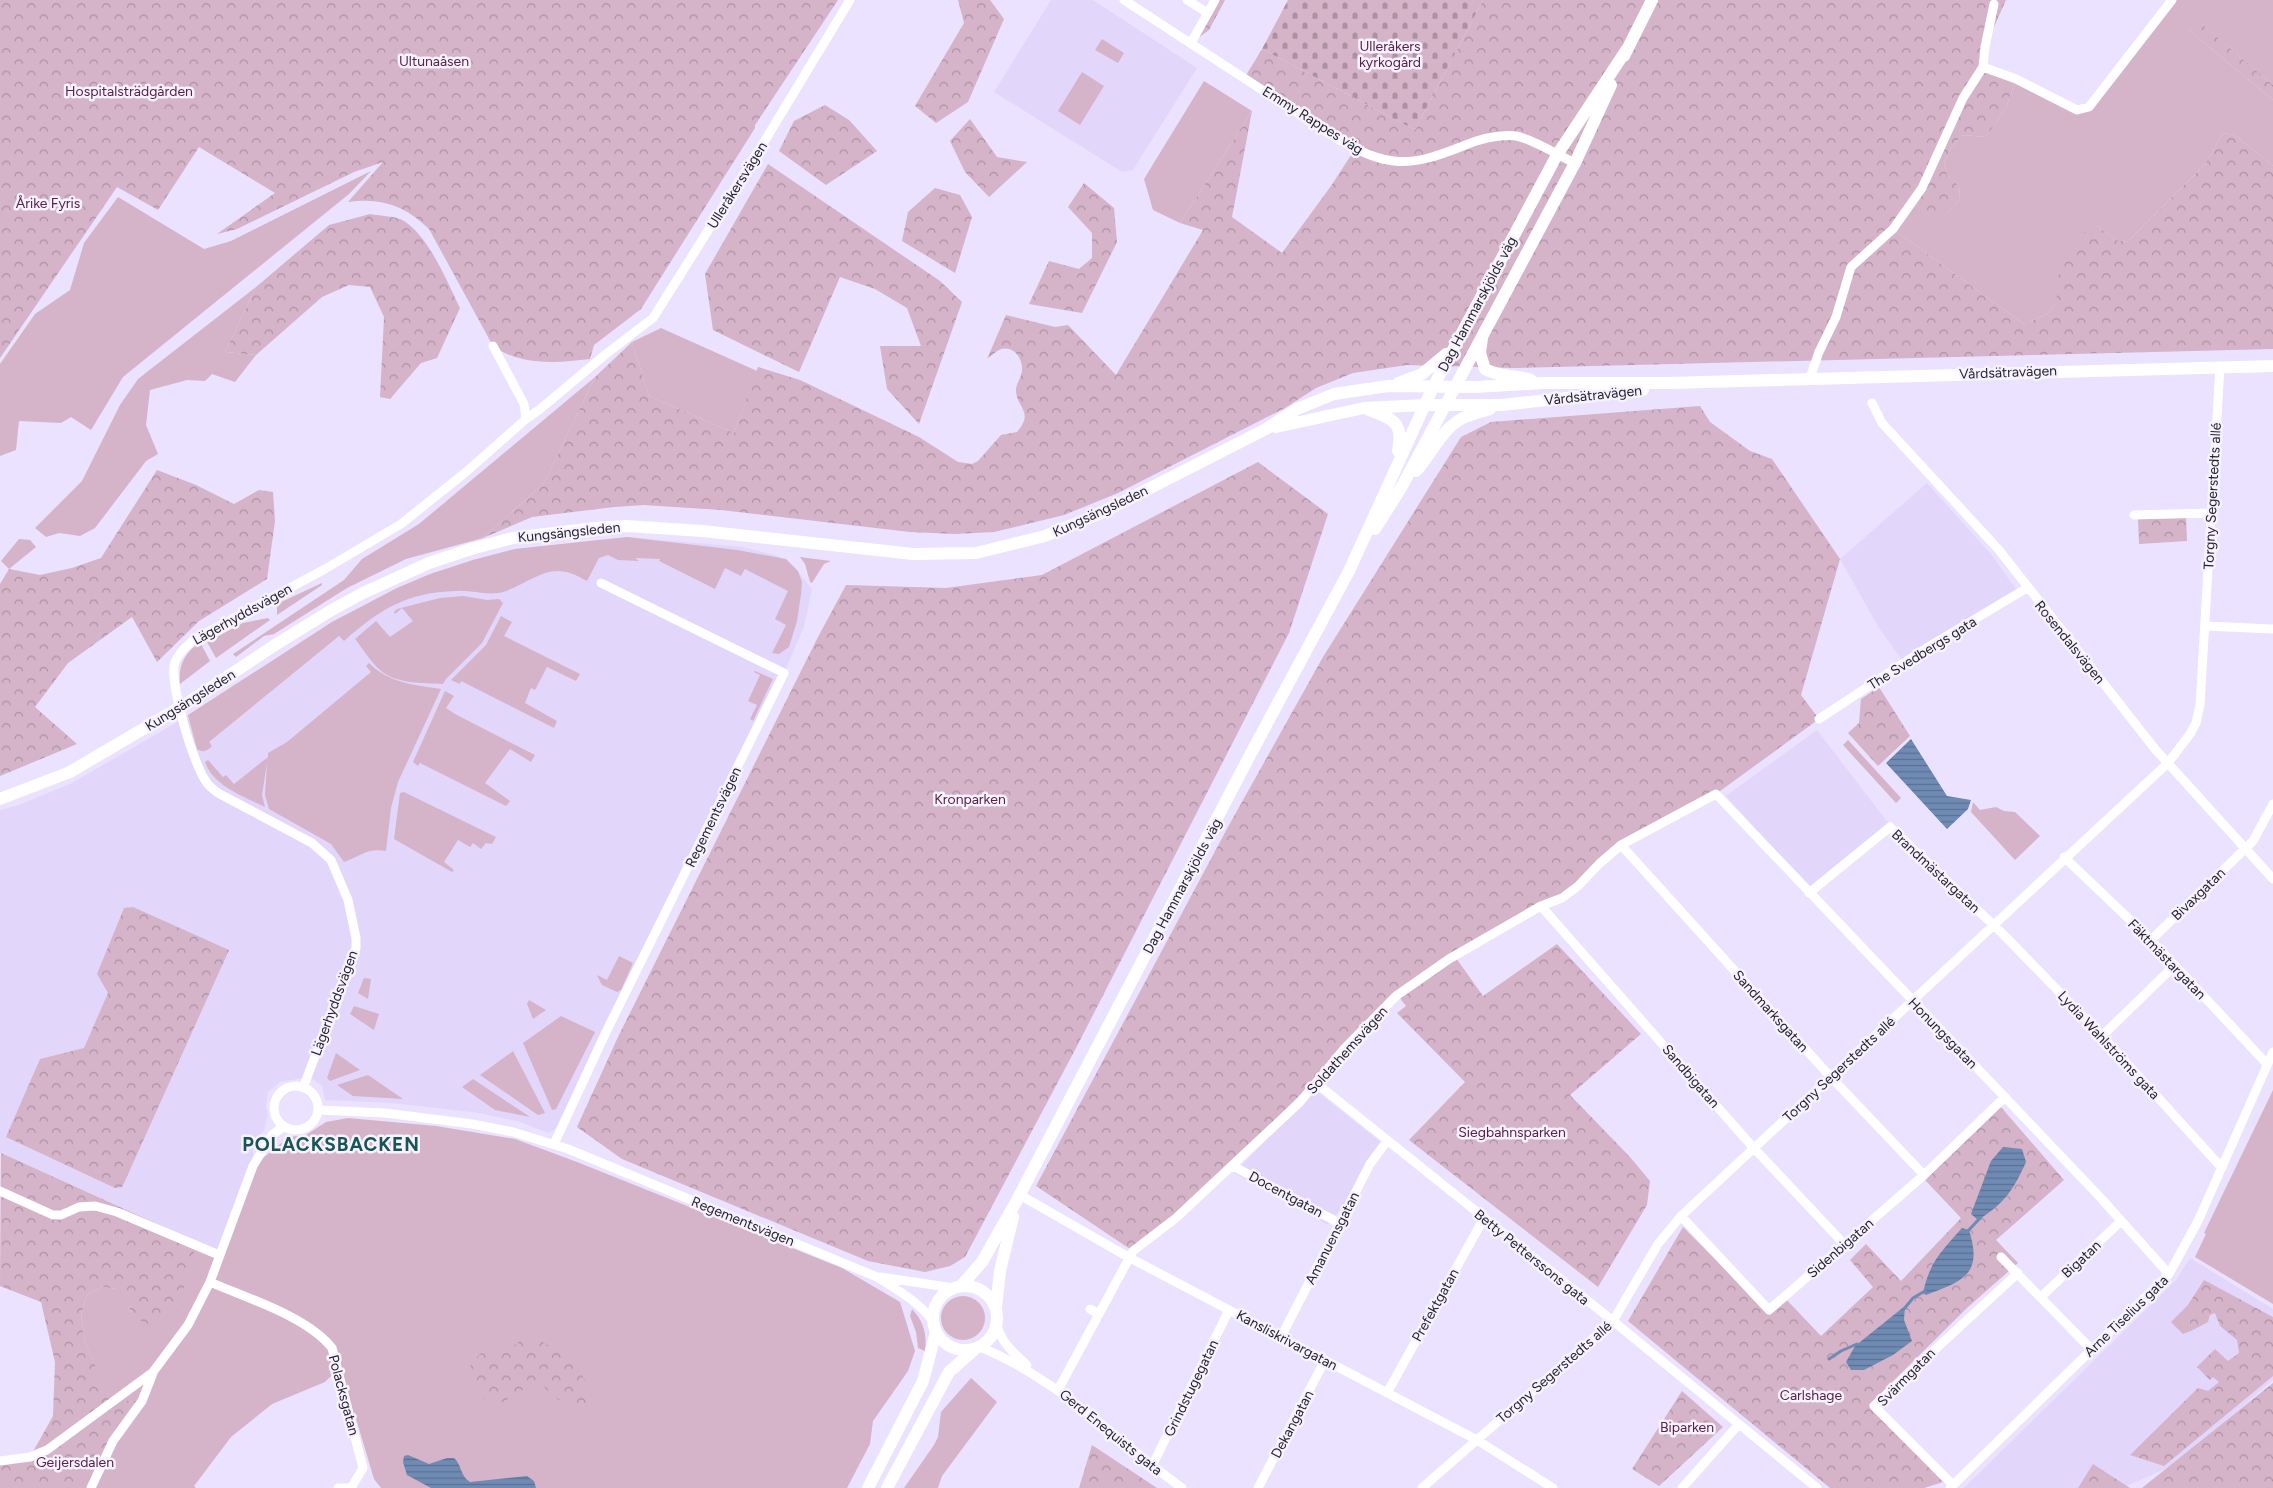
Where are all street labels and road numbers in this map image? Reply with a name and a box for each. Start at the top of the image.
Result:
street label: Emmy Rappes väg [1259,83,1366,158]
street label: Ulleråkersvägen [704,139,771,232]
street label: Dag Hammarskjölds väg [1435,234,1520,375]
street label: Vårdsätravägen [1959,362,2057,383]
street label: Vårdsätravägen [1543,382,1643,409]
street label: Torgny Segerstedts allé [2200,422,2225,570]
street label: Kungsängsleden [1050,482,1151,541]
street label: Kungsängsleden [517,519,621,546]
street label: Lägerhyddsvägen [190,580,295,649]
street label: Rosendalsvägen [2031,597,2108,687]
street label: The Svedbergs gata [1865,613,1980,694]
street label: Kungsängsleden [142,666,239,735]
street label: Regementsvägen [682,764,745,870]
street label: Dag Hammarskjölds väg [1140,816,1225,957]
street label: Brandmästargatan [1888,826,1984,917]
street label: Bivaxgatan [2168,864,2229,924]
street label: Fäktmästargatan [2124,916,2209,1003]
street label: Lägerhyddsvägen [308,948,361,1058]
street label: Sandmarksgatan [1729,967,1812,1056]
street label: Lydia Wahlströms gata [2054,988,2163,1103]
street label: Honungsgatan [1904,994,1981,1073]
street label: Soldathemsvägen [1303,1003,1391,1098]
street label: Torgny Segerstedts allé [1780,1013,1899,1126]
street label: Sandbigatan [1658,1041,1723,1112]
street label: Docentgatan [1246,1168,1326,1221]
street label: Amanuensgatan [1302,1189,1363,1287]
street label: Regementsvägen [689,1193,797,1250]
street label: Betty Petterssons gata [1471,1206,1593,1309]
street label: Sidenbigatan [1804,1215,1877,1282]
street label: Bigatan [2058,1237,2105,1282]
street label: Prefektgatan [1408,1266,1463,1345]
street label: Arne Tiselius gata [2081,1272,2172,1361]
street label: Kansliskrivargatan [1233,1307,1340,1374]
street label: Torgny Segerstedts allé [1493,1317,1616,1427]
street label: Grindstugegatan [1161,1337,1222,1439]
street label: Svärmgatan [1874,1345,1939,1410]
street label: Polacksgatan [325,1353,362,1437]
street label: Gerd Enequists gata [1056,1386,1165,1479]
street label: Dekangatan [1267,1387,1318,1461]

